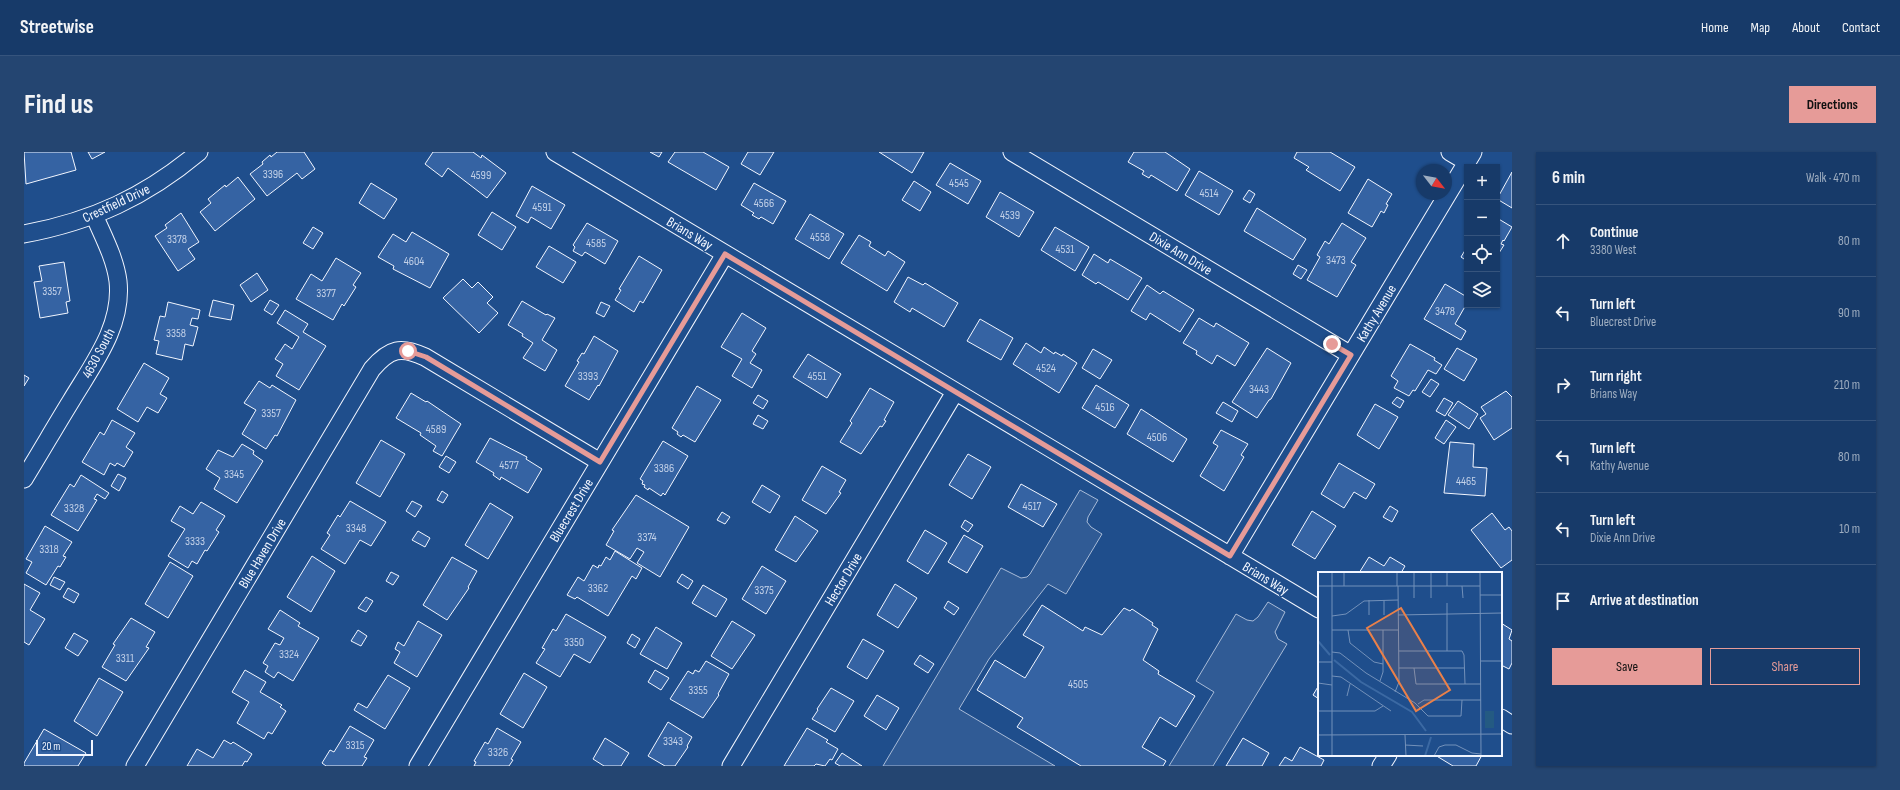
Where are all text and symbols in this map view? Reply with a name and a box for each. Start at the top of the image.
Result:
text: Streetwise [20,16,94,39]
text: Home [1701,19,1729,36]
text: Map [1751,19,1770,36]
text: About [1792,19,1820,36]
text: Contact [1842,19,1880,36]
button: Directions [1789,86,1876,123]
text: Find us [24,88,93,121]
north arrow [1416,164,1452,200]
map controls [1464,164,1500,308]
button: + [1464,164,1500,200]
house number: 3396 [263,167,283,182]
house number: 4599 [471,168,491,183]
text: 6 min [1552,168,1585,188]
text: Walk · 470 m [1806,170,1860,186]
house number: 4545 [949,176,969,191]
street label: Crestfield Drive [80,180,153,226]
house number: 4514 [1199,186,1219,201]
house number: 4566 [754,196,774,211]
house number: 4591 [532,200,552,215]
button: − [1464,200,1500,236]
house number: 4539 [1000,208,1020,223]
street label: Brians Way [664,213,716,254]
text: Continue [1590,223,1639,242]
street label: Dixie Ann Drive [1146,228,1215,279]
house number: 4558 [810,230,830,245]
icon: ahead [1552,230,1574,252]
house number: 3378 [167,232,187,247]
text: 80 m [1838,233,1860,249]
house number: 4585 [586,236,606,251]
button: locate [1464,236,1500,272]
house number: 4531 [1055,242,1075,257]
text: 3380 West [1590,242,1637,258]
house number: 3473 [1326,253,1346,268]
house number: 4604 [404,254,424,269]
button: layers [1464,272,1500,308]
street label: Kathy Avenue [1353,282,1400,345]
house number: 3357 [42,284,62,299]
house number: 3377 [316,286,336,301]
text: Turn left [1590,295,1635,314]
icon: left [1552,302,1574,324]
house number: 3478 [1435,304,1455,319]
text: 90 m [1838,305,1860,321]
text: Bluecrest Drive [1590,314,1656,330]
street label: 4630 South [78,325,119,381]
house number: 3358 [166,326,186,341]
route end [1323,335,1341,353]
route start [399,342,417,360]
house number: 4524 [1036,361,1056,376]
text: Turn right [1590,367,1642,386]
house number: 3393 [578,369,598,384]
house number: 4551 [808,369,827,384]
icon: right [1552,374,1574,396]
text: 210 m [1834,377,1860,393]
house number: 3443 [1249,382,1269,397]
text: Brians Way [1590,386,1637,402]
house number: 4516 [1095,400,1115,415]
house number: 3357 [261,406,281,421]
house number: 4589 [426,422,446,437]
house number: 4506 [1147,430,1167,445]
text: Turn left [1590,439,1635,458]
icon: left [1552,446,1574,468]
text: 80 m [1838,449,1860,465]
house number: 4577 [499,458,519,473]
text: Kathy Avenue [1590,458,1649,474]
house number: 3386 [654,461,674,476]
house number: 3345 [224,467,244,482]
house number: 4465 [1456,474,1476,489]
street label: Bluecrest Drive [546,475,597,545]
house number: 4517 [1023,499,1042,514]
house number: 3328 [64,501,84,516]
text: Turn left [1590,511,1635,530]
street label: Blue Haven Drive [235,515,290,591]
icon: left [1552,518,1574,540]
house number: 3348 [346,521,366,536]
text: 10 m [1839,521,1860,537]
house number: 3374 [637,530,657,545]
text: Dixie Ann Drive [1590,530,1655,546]
house number: 3333 [185,534,205,549]
house number: 3318 [39,542,59,557]
street label: Hector Drive [821,550,866,609]
street label: Brians Way [1240,558,1292,599]
inset map [1318,572,1502,756]
house number: 3362 [588,581,608,596]
house number: 3375 [754,583,774,598]
icon: arrive [1552,590,1574,612]
text: Arrive at destination [1590,591,1699,610]
house number: 3350 [564,635,584,650]
house number: 3324 [279,647,299,662]
button: Save [1552,648,1702,685]
button: Share [1710,648,1860,685]
house number: 3311 [116,651,135,666]
house number: 4505 [1068,677,1088,692]
house number: 3355 [688,683,708,698]
house number: 3343 [663,734,683,749]
scale bar [36,738,93,757]
house number: 3315 [345,738,365,753]
text: 20 m [42,740,60,753]
house number: 3326 [488,745,508,760]

